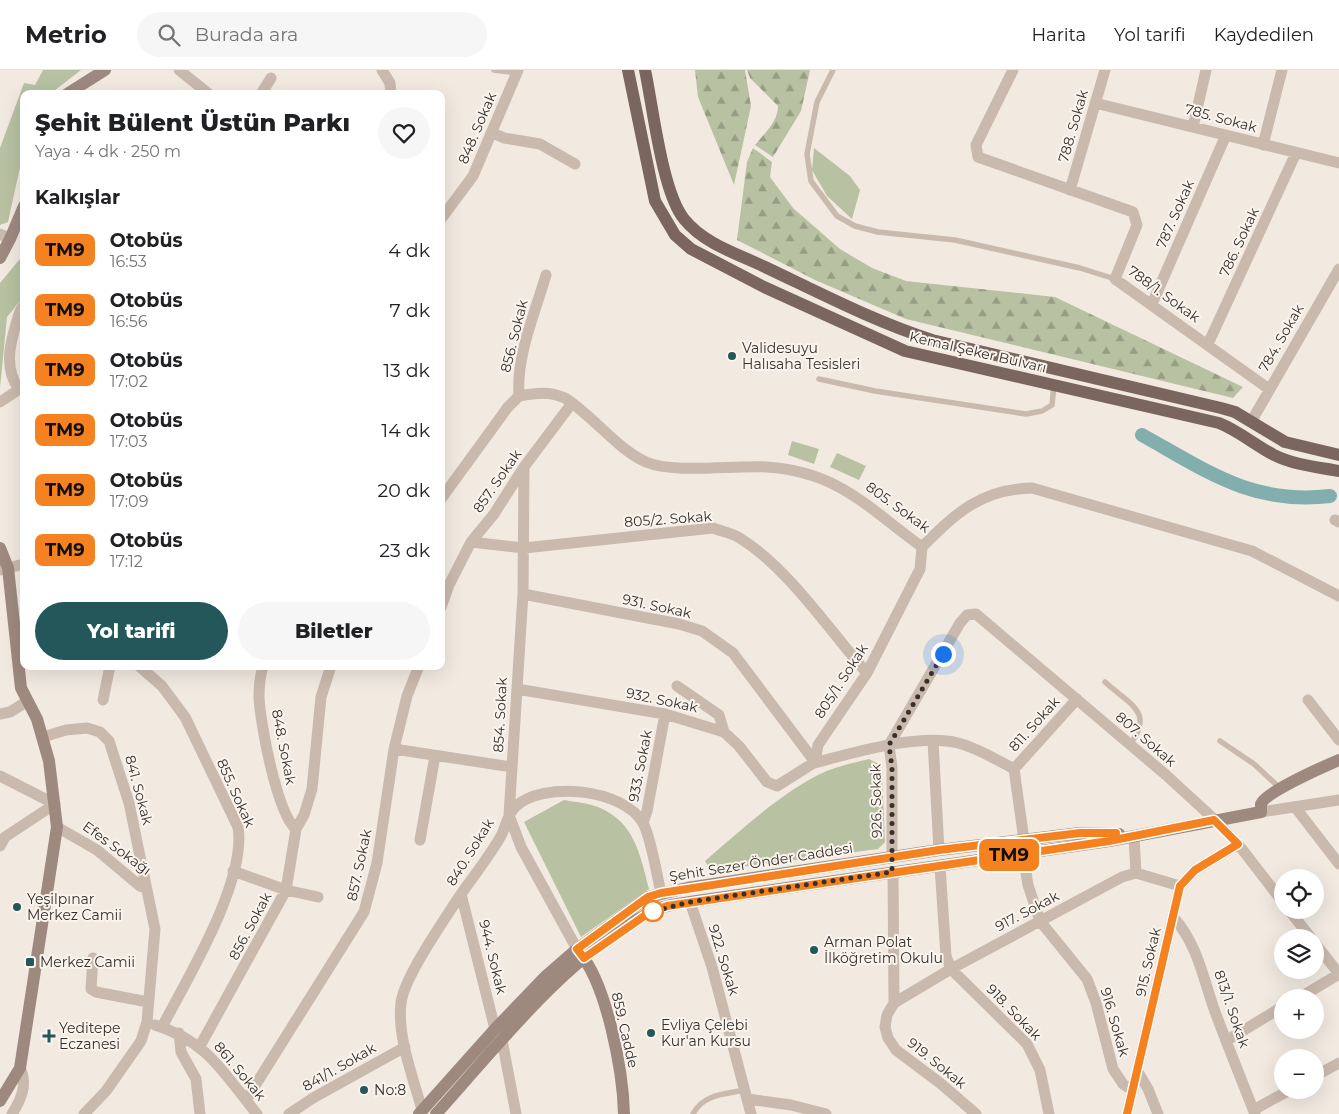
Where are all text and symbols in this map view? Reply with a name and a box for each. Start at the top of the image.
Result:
search box [137,12,487,57]
text: Metrio [25,20,107,49]
icon: search [155,21,183,49]
text: Burada ara [195,23,298,46]
text: Harita [1031,24,1086,46]
text: Yol tarifi [1114,24,1186,46]
text: Kaydedilen [1214,24,1314,46]
street label: 788. Sokak [1054,87,1092,164]
street label: 848. Sokak [454,89,500,167]
street label: 785. Sokak [1183,100,1260,136]
button: heart [378,107,430,159]
text: Şehit Bülent Üstün Parkı [35,108,350,137]
text: Yaya · 4 dk · 250 m [35,142,181,161]
street label: 787. Sokak [1152,176,1198,251]
text: Kalkışlar [35,186,120,209]
street label: 786. Sokak [1215,204,1263,280]
text: Otobüs [110,229,183,252]
text: TM9 [45,239,85,261]
text: 4 dk [388,239,430,262]
text: 16:53 [110,252,147,271]
street label: 788/1. Sokak [1124,262,1204,327]
text: Otobüs [110,289,183,312]
street label: 856. Sokak [496,297,532,374]
text: TM9 [45,299,85,321]
text: 7 dk [390,299,430,322]
street label: 784. Sokak [1254,300,1308,375]
text: 16:56 [110,312,148,331]
street label: Kemal Şeker Bulvarı [908,327,1048,377]
place label: Validesuyu Halısaha Tesisleri [742,339,860,373]
text: Otobüs [110,349,183,372]
marker: Validesuyu Halısaha Tesisleri [726,350,738,362]
text: TM9 [45,359,85,381]
text: 13 dk [383,359,430,382]
text: 17:02 [110,372,148,391]
text: Otobüs [110,409,183,432]
text: TM9 [45,419,85,441]
text: 14 dk [381,419,430,442]
text: 17:03 [110,432,148,451]
street label: 857. Sokak [469,445,526,516]
text: Otobüs [110,469,183,492]
street label: 805. Sokak [862,478,934,537]
text: TM9 [45,479,85,501]
text: 20 dk [377,479,430,502]
text: 17:09 [110,492,148,511]
street label: 805/2. Sokak [624,507,713,531]
text: Otobüs [110,529,183,552]
text: TM9 [45,539,85,561]
text: 23 dk [379,539,430,562]
text: 17:12 [110,552,143,571]
street label: 931. Sokak [621,590,694,622]
button: Yol tarifi [35,602,228,660]
button: Biletler [238,602,430,660]
street label: 805/1. Sokak [810,640,872,722]
your location [931,642,956,667]
street label: 854. Sokak [489,676,511,753]
street label: 932. Sokak [624,684,700,717]
street label: 811. Sokak [1005,692,1064,755]
street label: 848. Sokak [268,708,300,787]
street label: 807. Sokak [1112,708,1180,771]
street label: 933. Sokak [624,728,656,804]
street label: 841. Sokak [121,753,157,828]
street label: 855. Sokak [213,756,259,831]
street label: 926. Sokak [866,763,886,838]
street label: 840. Sokak [442,814,498,889]
street label: Efes Sokağı [79,817,155,879]
street label: 857. Sokak [343,827,376,903]
street label: Şehit Sezer Önder Caddesi [668,839,854,885]
line badge: TM9 [980,839,1038,871]
text: TM9 [989,844,1029,866]
map controls [1274,869,1324,1099]
button: locate [1274,869,1324,919]
street label: 917. Sokak [992,886,1063,935]
street label: 856. Sokak [225,888,276,963]
place label: Yeşilpınar Merkez Camii [27,890,122,924]
unlabelled marker [642,900,664,922]
marker: Yeşilpınar Merkez Camii [11,901,23,913]
street label: 944. Sokak [475,918,511,997]
street label: 922. Sokak [705,922,744,998]
street label: 915. Sokak [1131,925,1165,998]
button: layers [1274,929,1324,979]
place label: Arman Polat İlköğretim Okulu [824,933,943,967]
marker: Arman Polat İlköğretim Okulu [808,944,820,956]
place label: Merkez Camii [40,953,135,971]
marker: Merkez Camii [24,956,36,968]
street label: 813/1. Sokak [1210,968,1254,1051]
street label: 918. Sokak [983,980,1046,1044]
street label: 916. Sokak [1097,985,1134,1059]
button: + [1274,989,1324,1039]
street label: 859. Cadde [608,990,642,1070]
place label: Evliya Çelebi Kur'an Kursu [661,1016,751,1050]
place label: Yeditepe Eczanesi [59,1019,120,1053]
marker: Evliya Çelebi Kur'an Kursu [645,1027,657,1039]
marker: Yeditepe Eczanesi [43,1030,55,1042]
street label: 919. Sokak [904,1034,971,1093]
street label: 861. Sokak [210,1038,270,1105]
street label: 841/1. Sokak [299,1038,380,1095]
button: − [1274,1049,1324,1099]
place label: No:8 [374,1081,406,1099]
marker: No:8 [358,1084,370,1096]

